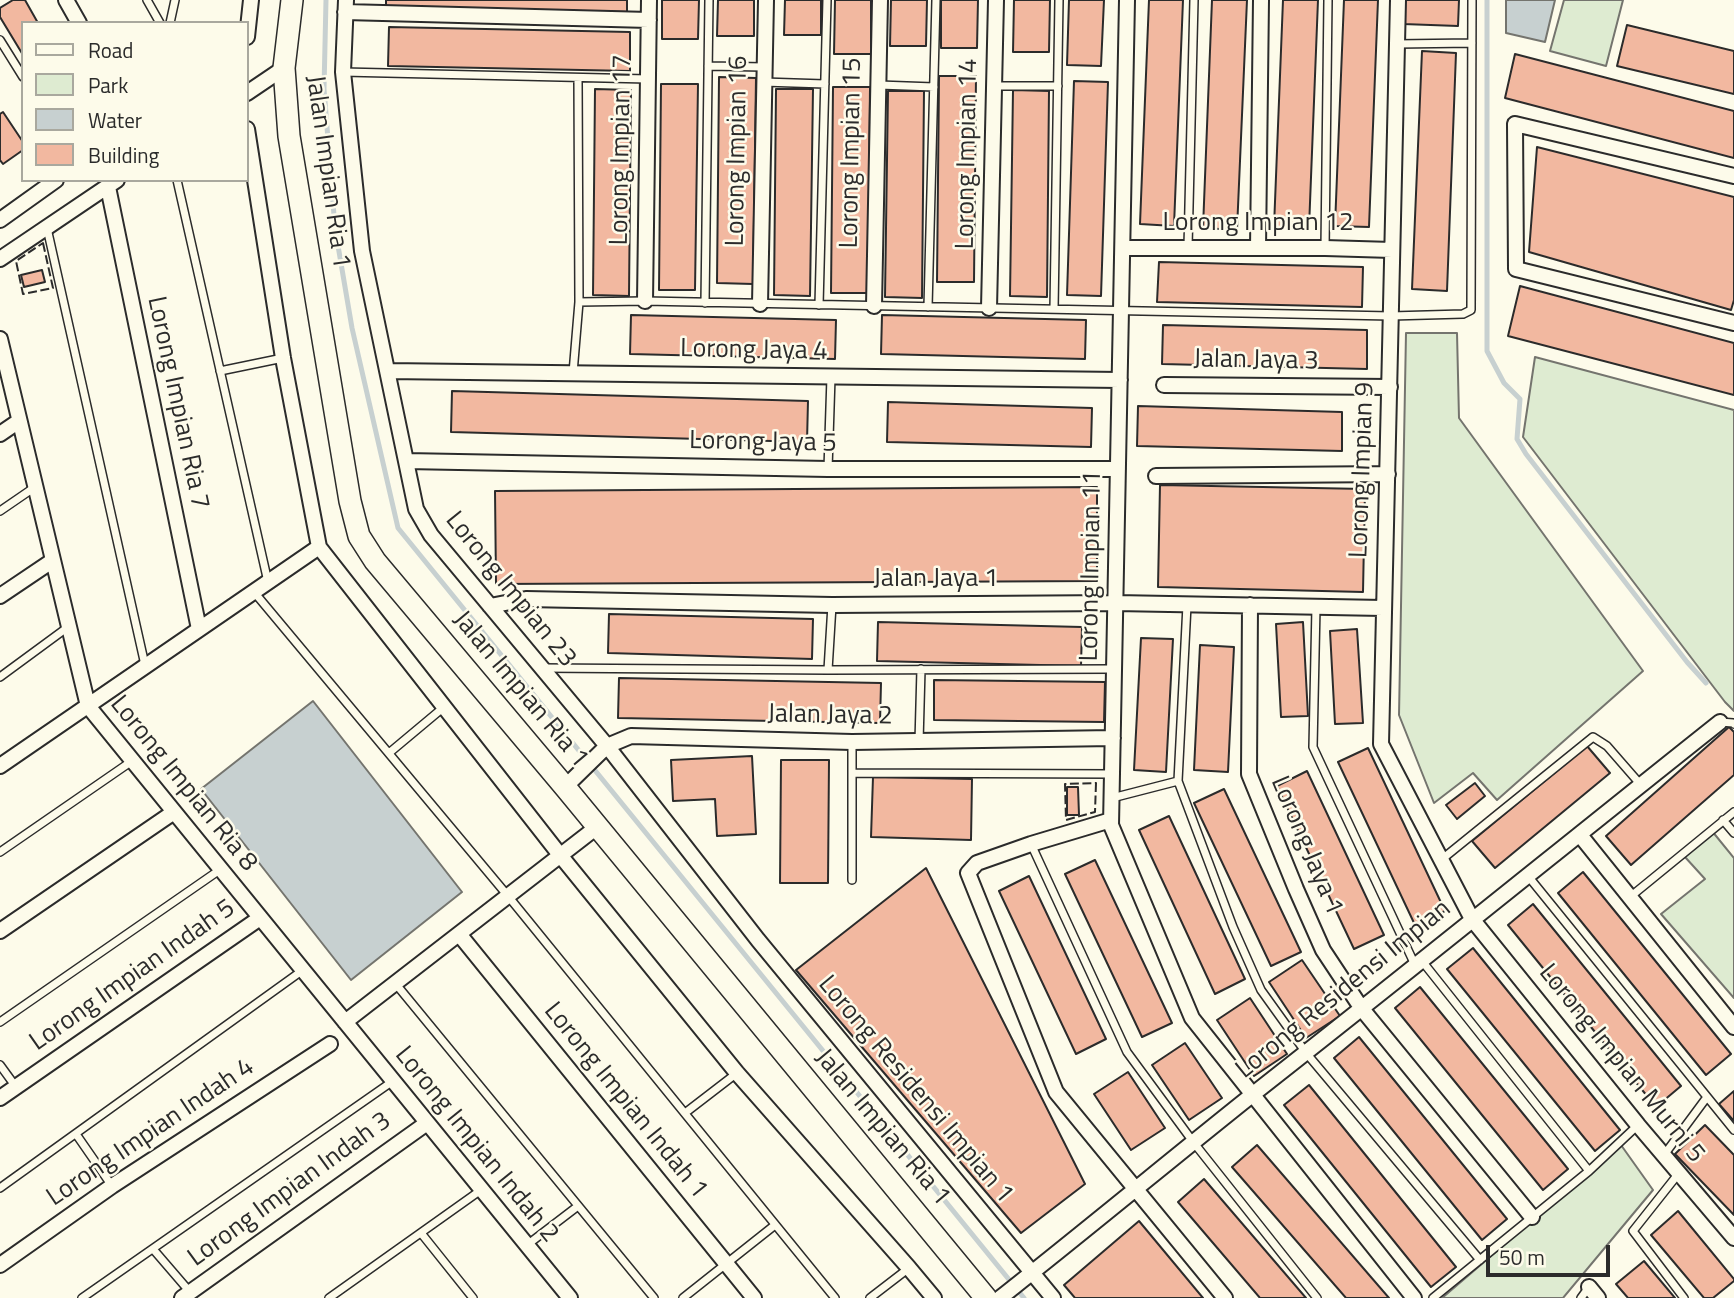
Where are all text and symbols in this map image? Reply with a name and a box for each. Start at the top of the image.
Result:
legend [21,21,248,182]
text: Road [88,34,133,66]
street label: Lorong Impian 17 [605,54,639,246]
street label: Lorong Impian 16 [721,55,755,247]
street label: Lorong Impian 15 [835,57,869,249]
street label: Lorong Impian 14 [951,58,985,250]
text: Park [88,69,128,101]
street label: Jalan Impian Ria 1 [298,74,356,270]
text: Water [88,104,142,136]
text: Building [88,139,159,171]
street label: Lorong Impian 12 [1163,208,1353,240]
street label: Lorong Impian Ria 7 [139,294,215,512]
street label: Lorong Jaya 4 [680,334,828,368]
street label: Jalan Jaya 3 [1193,344,1319,378]
street label: Lorong Impian 9 [1344,381,1382,559]
street label: Lorong Jaya 5 [689,426,837,460]
street label: Lorong Impian 11 [1075,470,1109,662]
street label: Lorong Impian 23 [438,506,582,674]
street label: Jalan Jaya 1 [873,564,999,596]
street label: Jalan Impian Ria 1 [446,605,594,775]
street label: Lorong Impian Ria 8 [103,690,263,878]
street label: Jalan Jaya 2 [767,699,893,733]
street label: Lorong Jaya 1 [1263,772,1349,920]
street label: Lorong Impian Indah 5 [24,893,242,1059]
street label: Lorong Residensi Impian [1230,894,1458,1086]
street label: Lorong Impian Murni 5 [1531,958,1711,1170]
street label: Lorong Residensi Impian 1 [811,970,1019,1210]
street label: Lorong Impian Indah 1 [536,997,714,1205]
street label: Lorong Impian Indah 2 [387,1041,565,1249]
street label: Jalan Impian Ria 1 [808,1043,956,1213]
street label: Lorong Impian Indah 4 [41,1052,261,1214]
street label: Lorong Impian Indah 3 [182,1106,398,1274]
scale bar [1489,1232,1613,1276]
text: 50 m [1499,1241,1545,1273]

